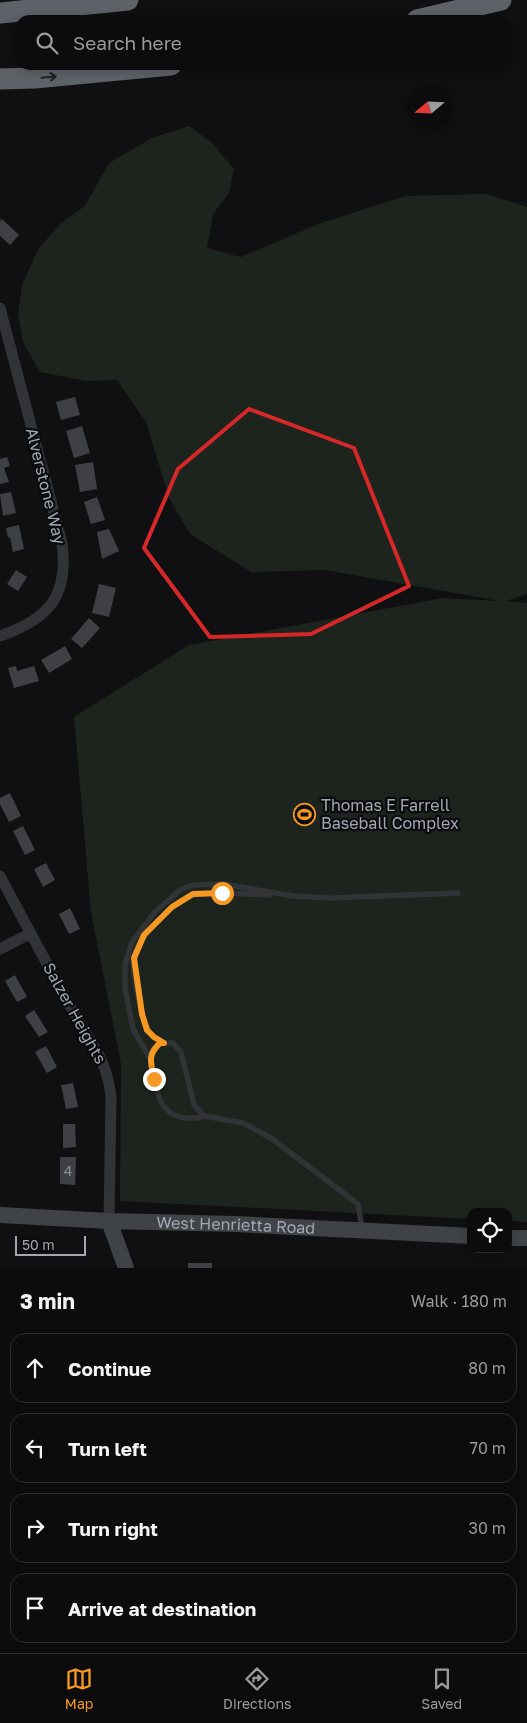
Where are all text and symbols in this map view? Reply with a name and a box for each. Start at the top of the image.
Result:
search box [15,15,512,70]
icon: search [33,29,61,57]
text: Search here [73,31,182,54]
one-way arrow [40,72,56,81]
north arrow [407,85,452,130]
street label: Alverstone Way [22,426,70,546]
place label: Thomas E Farrell Baseball Complex [321,795,459,833]
sports icon: Thomas E Farrell Baseball Complex [293,802,317,826]
route start [211,882,234,905]
street label: Salzer Heights [39,959,111,1067]
route end [143,1068,166,1091]
house number: 4 [64,1162,72,1179]
map controls [467,1208,512,1253]
button: locate [467,1208,512,1253]
street label: West Henrietta Road [156,1212,316,1238]
scale bar [15,1233,86,1256]
text: 50 m [22,1236,55,1253]
text: 3 min [20,1288,75,1314]
text: Walk · 180 m [411,1291,507,1311]
icon: ahead [21,1354,49,1382]
text: Continue [68,1357,151,1380]
text: 80 m [468,1358,506,1378]
icon: left [21,1434,49,1462]
text: Turn left [68,1437,147,1460]
text: 70 m [469,1438,506,1458]
icon: right [21,1514,49,1542]
text: Turn right [68,1517,158,1540]
text: 30 m [469,1518,506,1538]
icon: arrive [21,1594,49,1622]
text: Arrive at destination [68,1597,256,1620]
tab: Map [65,1665,93,1712]
tab: Directions [223,1665,292,1712]
tab: Saved [421,1665,462,1712]

